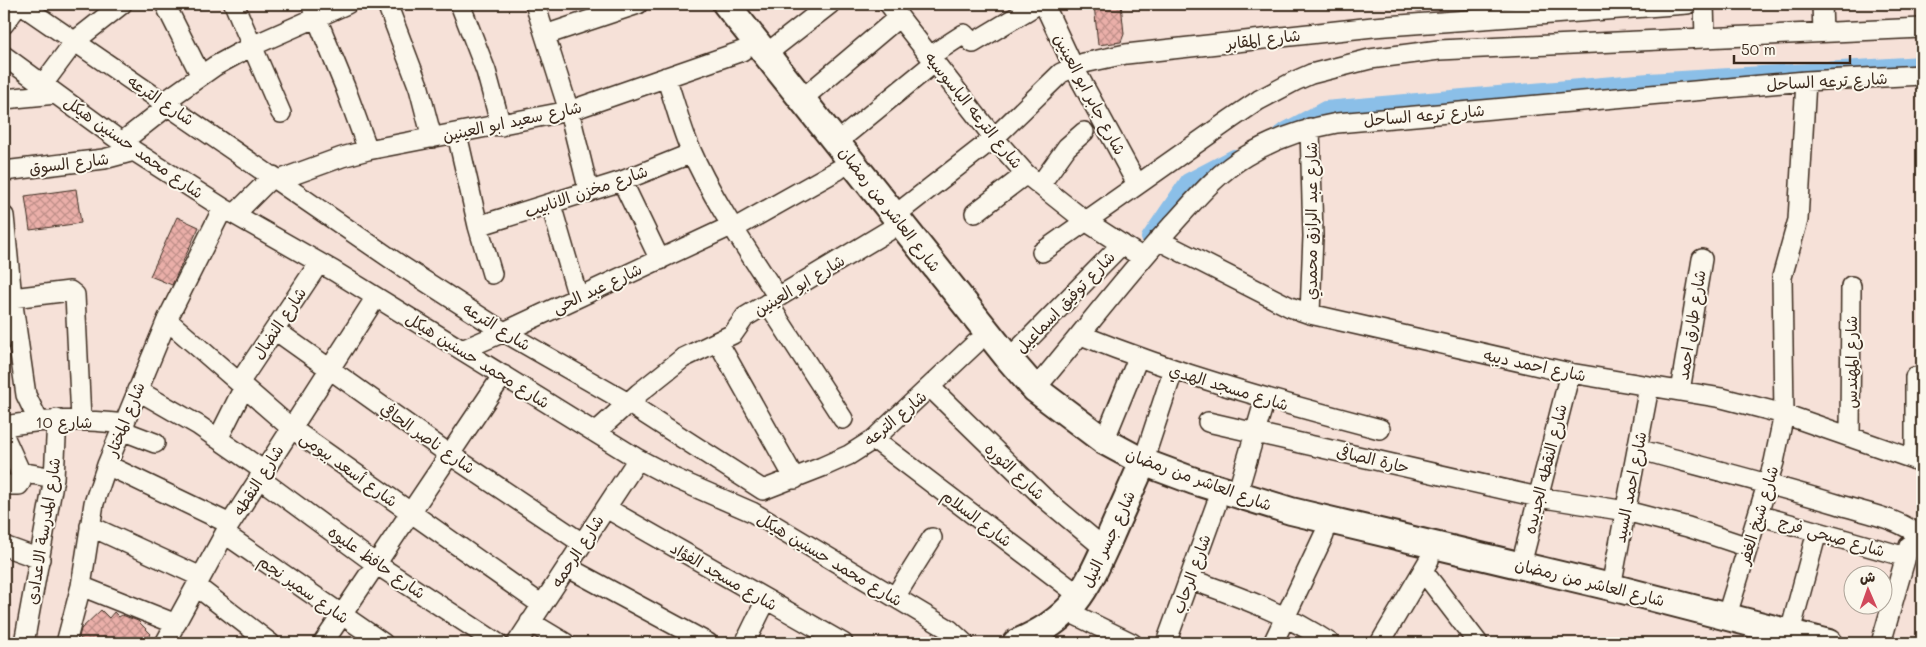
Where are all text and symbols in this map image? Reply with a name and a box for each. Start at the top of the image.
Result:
street label: شارع المقابر [1222,24,1302,56]
street label: شارع جابر ابو العينين [1048,30,1131,159]
scale bar [1734,32,1850,64]
text: 50 m [1741,39,1776,59]
street label: شارع الترعه الباسوسيه [919,47,1028,174]
street label: شارع ترعه الساحل [1766,67,1888,96]
street label: شارع الترعه [123,70,199,131]
street label: شارع محمد حسنين هيكل [59,91,208,204]
street label: شارع سعيد ابو العينين [440,96,584,147]
street label: شارع ترعه الساحل [1363,99,1485,132]
street label: شارع العاشر من رمضان [833,142,946,277]
street label: شارع عبد الرازق محمدي [1300,142,1323,300]
street label: شارع السوق [28,147,110,180]
street label: شارع مخزن الانابيب [521,160,651,223]
street label: شارع توفيق اسماعيل [1010,246,1120,359]
street label: شارع ابو العينين [749,249,849,322]
street label: شارع عبد الحى [549,258,646,319]
street label: شارع طارق احمد [1671,268,1712,382]
street label: شارع النضال [247,283,312,364]
street label: شارع الترعه [458,297,535,356]
street label: شارع محمد حسنين هيكل [401,307,554,414]
street label: شارع المهندس [1840,316,1863,408]
street label: شارع احمد ديبه [1482,343,1588,388]
street label: شارع مسجد الهدي [1166,358,1291,417]
street label: شارع المختار [99,379,151,462]
street label: شارع الترعه [859,385,932,452]
street label: شارع ناصر الحافي [376,397,480,480]
street label: شارع النقطه الجديده [1518,402,1573,537]
street label: شارع 10 [36,411,92,434]
street label: شارع أسعد بيومى [295,426,402,513]
street label: شارع احمد السيد [1608,429,1653,545]
street label: شارع الثوره [979,437,1050,505]
street label: شارع النقطه [228,440,289,520]
street label: حارة الصافى [1335,440,1412,477]
street label: شارع العاشر من رمضان [1123,442,1275,517]
street label: شارع المدرسة الاعدادى [21,456,66,606]
street label: شارع شيخ الغفر [1732,463,1784,569]
street label: شارع السلام [936,484,1017,553]
street label: شارع جسر النيل [1076,487,1141,592]
street label: شارع محمد حسنين هيكل [753,507,907,612]
street label: شارع الرحمه [545,510,610,592]
street label: شارع صبحى فرج [1776,510,1888,563]
street label: شارع حافظ عليوه [323,520,430,605]
street label: شارع الرحاب [1166,531,1216,617]
street label: شارع مسجد الفؤاد [666,536,782,616]
street label: شارع سمير نجم [253,550,354,630]
street label: شارع العاشر من رمضان [1513,553,1667,612]
north arrow [1844,564,1894,614]
text: ش [1859,567,1876,586]

